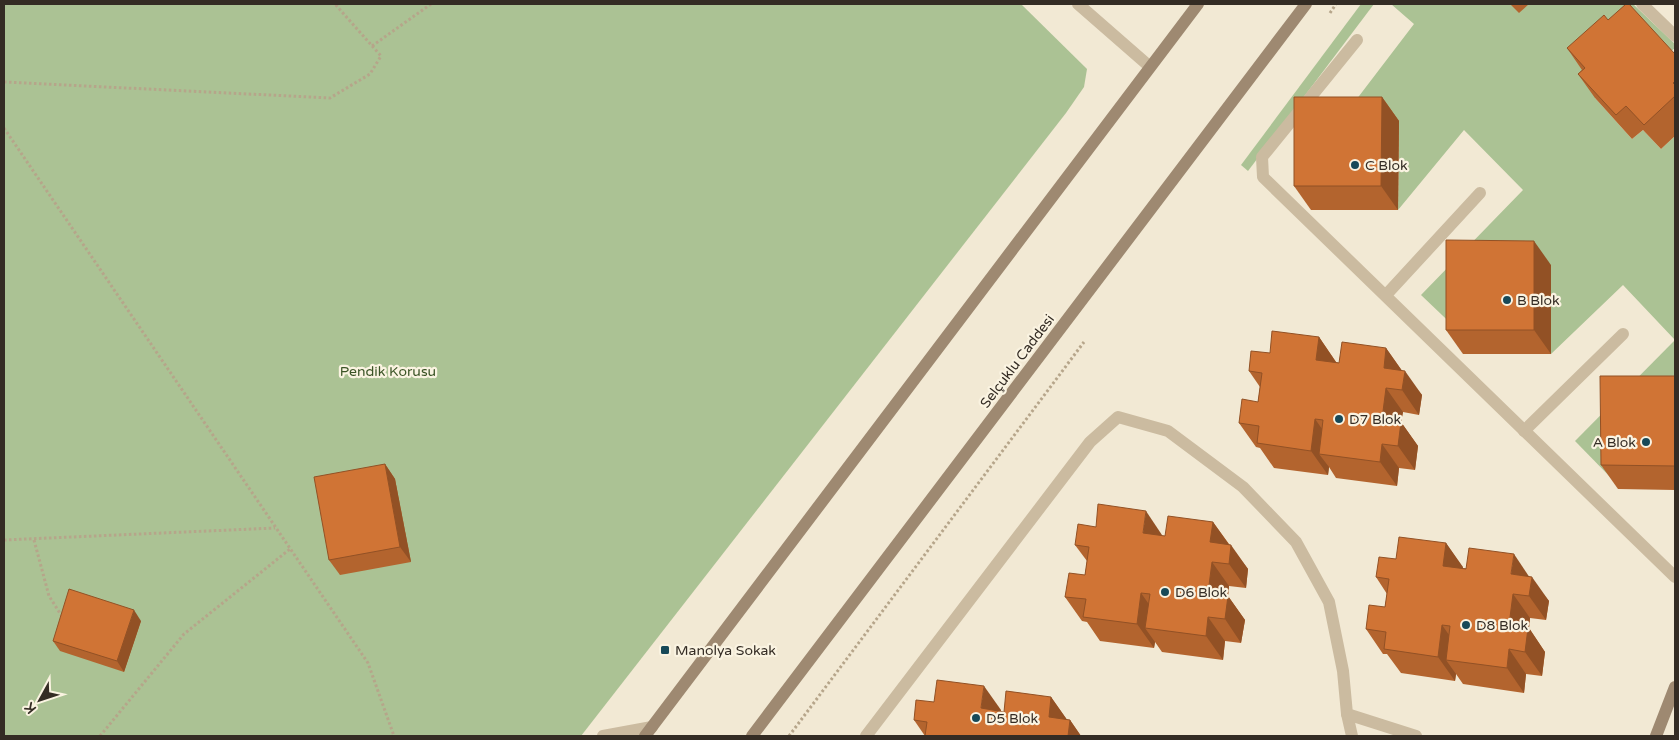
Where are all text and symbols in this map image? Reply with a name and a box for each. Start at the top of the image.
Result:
place label: C Blok [1365,157,1408,174]
marker: C Blok [1349,159,1361,171]
place label: B Blok [1517,292,1560,309]
marker: B Blok [1501,294,1513,306]
street label: Selçuklu Caddesi [977,311,1058,411]
park label: Pendik Korusu [340,363,436,380]
place label: D7 Blok [1349,411,1402,428]
marker: D7 Blok [1333,413,1345,425]
place label: A Blok [1593,434,1636,451]
marker: A Blok [1640,436,1652,448]
place label: D6 Blok [1175,584,1228,601]
marker: D6 Blok [1159,586,1171,598]
place label: D8 Blok [1476,617,1529,634]
marker: D8 Blok [1460,619,1472,631]
place label: Manolya Sokak [675,642,776,659]
marker: Manolya Sokak [659,644,671,656]
north arrow [15,675,65,725]
text: K [21,699,40,717]
place label: D5 Blok [986,710,1039,727]
marker: D5 Blok [970,712,982,724]

